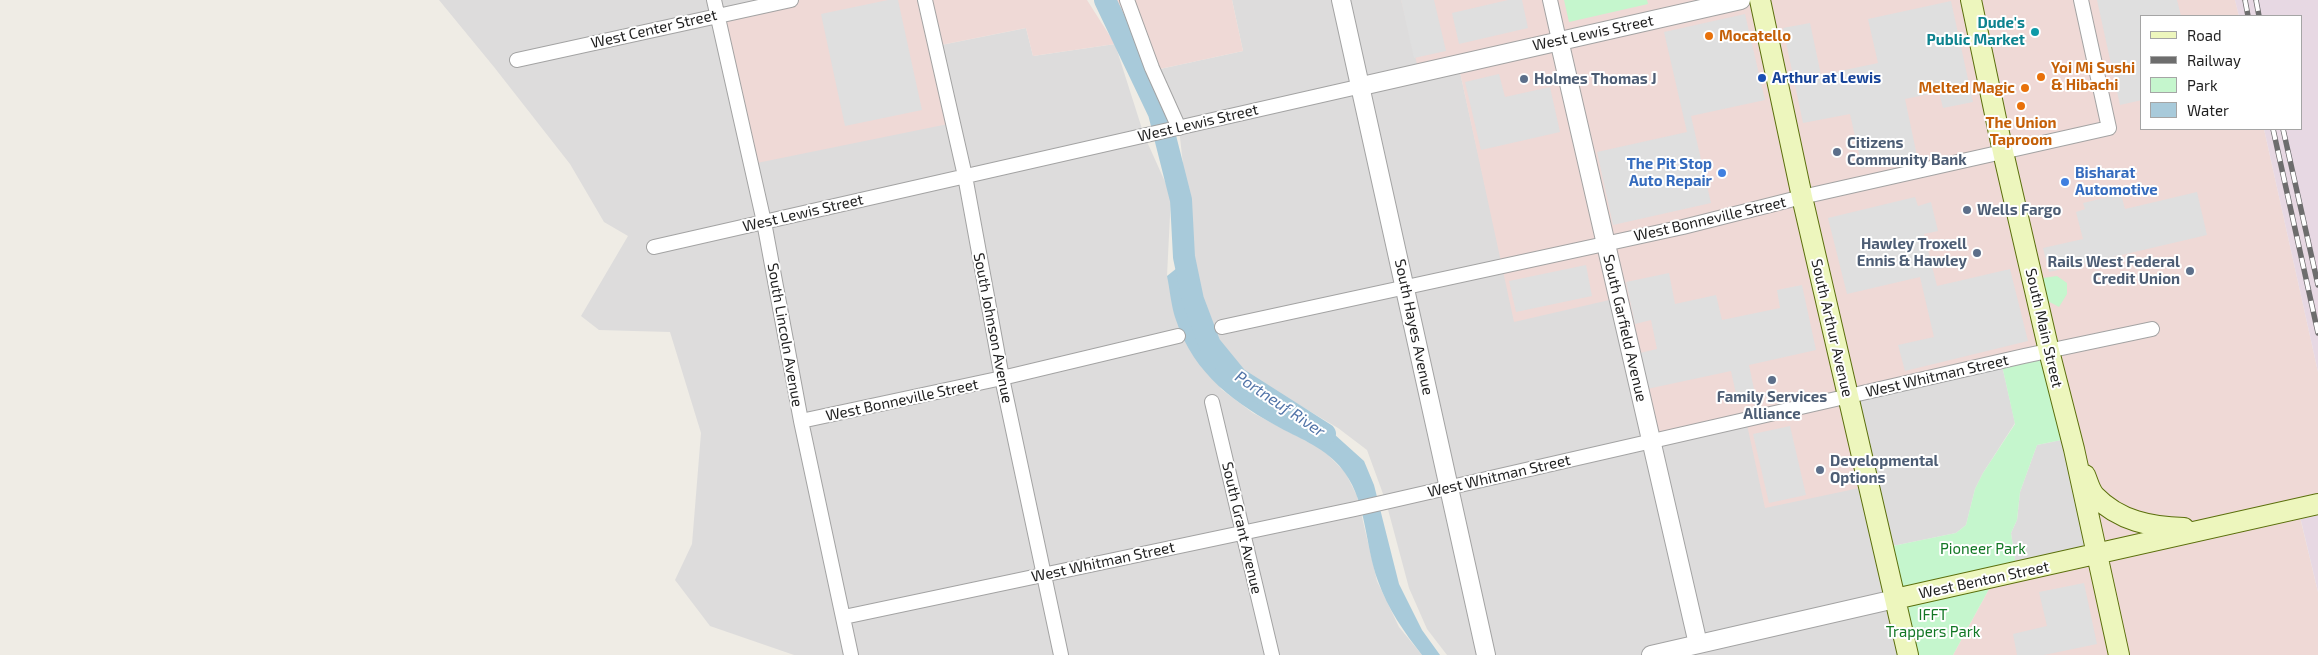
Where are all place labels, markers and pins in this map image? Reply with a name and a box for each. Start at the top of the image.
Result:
place label: Dude's Public Market [1927,14,2025,49]
marker: Dude's Public Market [2029,26,2041,38]
place label: Mocatello [1719,27,1791,45]
marker: Mocatello [1703,30,1715,42]
place label: Yoi Mi Sushi & Hibachi [2051,59,2135,94]
place label: Arthur at Lewis [1772,69,1881,87]
place label: Holmes Thomas J [1534,70,1656,88]
marker: Yoi Mi Sushi & Hibachi [2035,71,2047,83]
marker: Arthur at Lewis [1756,72,1768,84]
marker: Holmes Thomas J [1518,73,1530,85]
place label: Melted Magic [1919,79,2015,97]
marker: Melted Magic [2019,82,2031,94]
marker: The Union Taproom [2015,100,2027,112]
place label: The Union Taproom [1985,114,2057,149]
place label: Citizens Community Bank [1847,134,1967,169]
marker: Citizens Community Bank [1831,146,1843,158]
place label: The Pit Stop Auto Repair [1627,155,1712,190]
place label: Bisharat Automotive [2075,164,2158,199]
marker: The Pit Stop Auto Repair [1716,167,1728,179]
marker: Bisharat Automotive [2059,176,2071,188]
place label: Wells Fargo [1977,201,2061,219]
marker: Wells Fargo [1961,204,1973,216]
place label: Hawley Troxell Ennis & Hawley [1857,235,1967,270]
marker: Hawley Troxell Ennis & Hawley [1971,247,1983,259]
place label: Rails West Federal Credit Union [2047,253,2180,288]
marker: Rails West Federal Credit Union [2184,265,2196,277]
marker: Family Services Alliance [1766,374,1778,386]
place label: Family Services Alliance [1717,388,1827,423]
place label: Developmental Options [1830,452,1939,487]
marker: Developmental Options [1814,464,1826,476]

